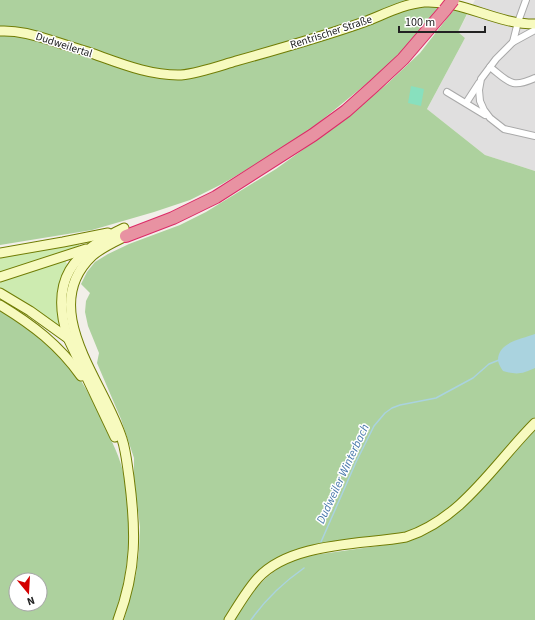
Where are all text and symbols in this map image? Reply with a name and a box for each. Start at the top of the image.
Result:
scale bar [399,8,485,34]
street label: Rentrischer Straße [288,12,374,52]
text: 100 m [405,14,435,31]
street label: Dudweilertal [34,29,94,61]
water label: Dudweiler Winterbach [312,421,374,527]
north arrow [8,572,48,612]
text: N [25,593,37,609]

